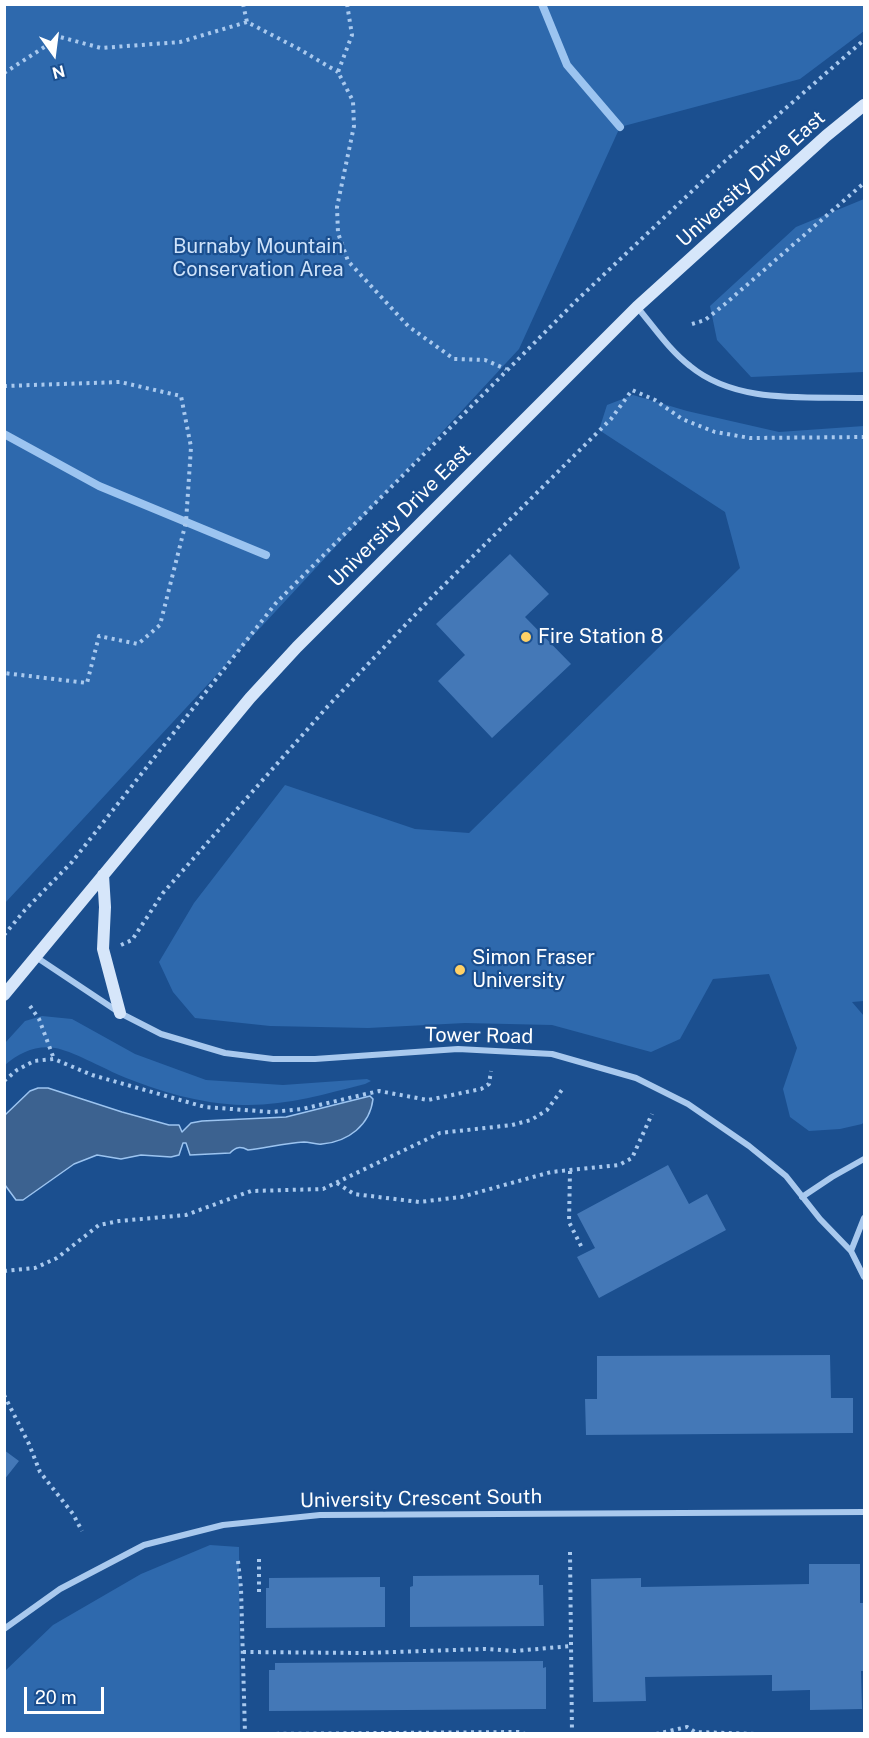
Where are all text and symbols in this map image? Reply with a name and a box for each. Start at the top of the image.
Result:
north arrow [24,24,84,84]
text: N [50,61,67,83]
street label: University Drive East [672,106,830,252]
park label: Burnaby Mountain Conservation Area [172,235,344,282]
street label: University Drive East [324,440,476,592]
place label: Fire Station 8 [538,625,664,649]
marker: Fire Station 8 [519,630,533,644]
place label: Simon Fraser University [472,946,595,993]
marker: Simon Fraser University [453,963,467,977]
street label: Tower Road [425,1023,533,1049]
street label: University Crescent South [300,1485,542,1513]
scale bar [27,1675,106,1713]
text: 20 m [35,1687,77,1708]

